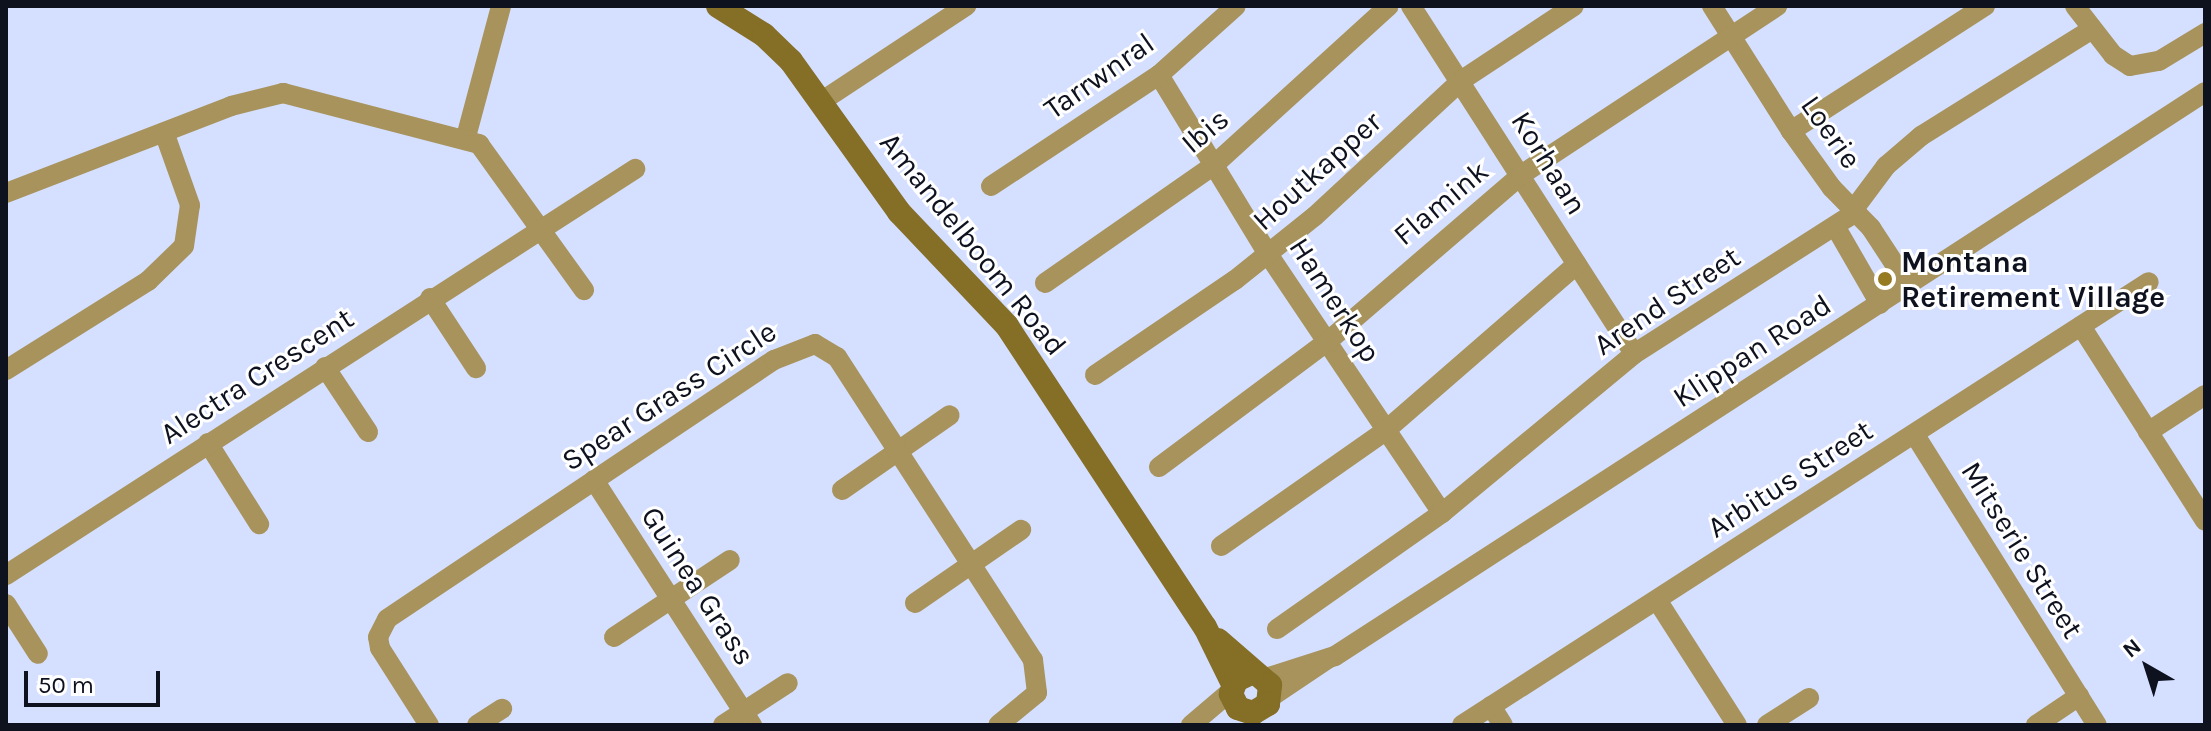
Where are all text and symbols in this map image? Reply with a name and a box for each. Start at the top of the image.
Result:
street label: Tarrwnral [1037,25,1161,127]
street label: Loerie [1793,88,1869,176]
street label: Ibis [1174,101,1236,161]
street label: Houtkapper [1245,104,1389,238]
street label: Korhaan [1503,105,1595,221]
street label: Amandelboom Road [872,125,1074,363]
street label: Flamink [1386,153,1496,253]
street label: Hamerkop [1281,231,1389,369]
street label: Arend Street [1587,239,1747,363]
place label: Montana Retirement Village [1901,244,2165,314]
marker: Montana Retirement Village [1876,270,1894,288]
street label: Klippan Road [1666,286,1838,416]
street label: Alectra Crescent [154,300,360,452]
street label: Spear Grass Circle [555,313,783,479]
street label: Arbitus Street [1701,412,1879,546]
street label: Mitserie Street [1953,455,2091,645]
street label: Guinea Grass [633,500,763,672]
north arrow [2107,627,2187,707]
text: N [2118,633,2146,663]
scale bar [28,655,164,705]
text: 50 m [38,671,94,699]

